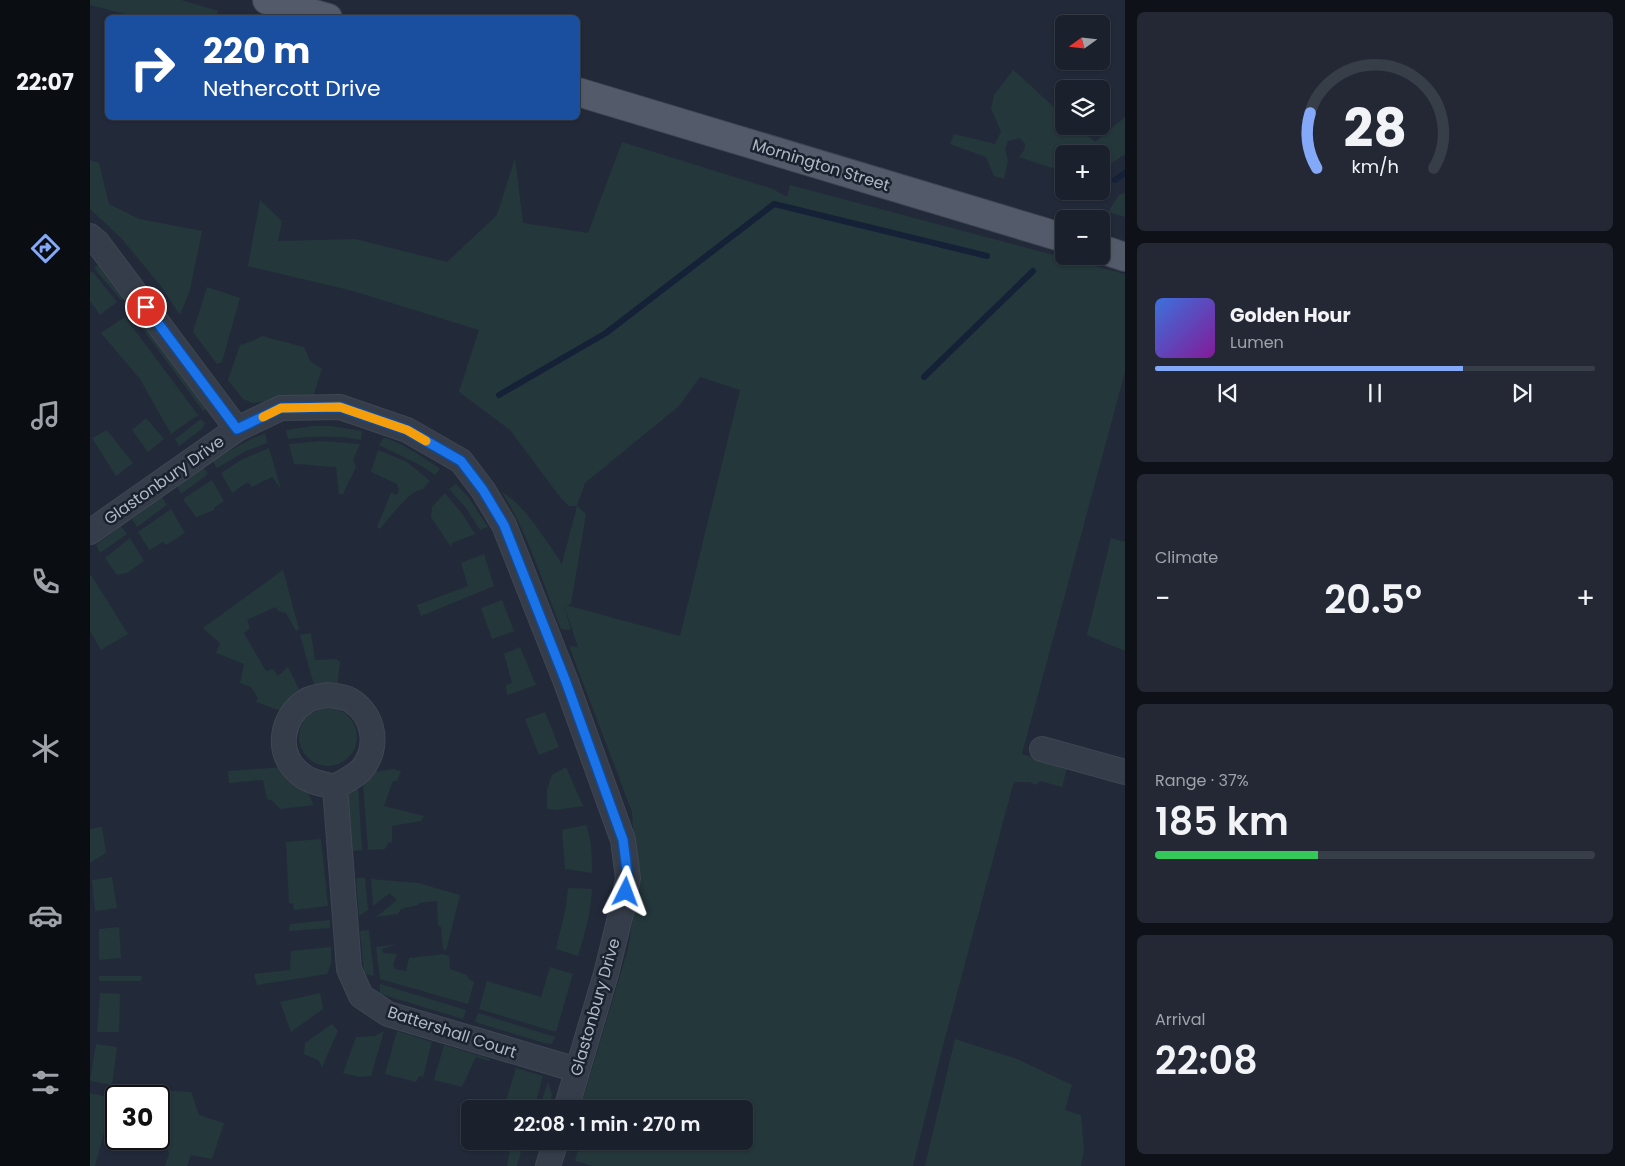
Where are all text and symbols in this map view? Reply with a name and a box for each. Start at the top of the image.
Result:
north arrow [1055,15,1110,70]
map controls [1055,15,1110,265]
text: 220 m [203,26,310,75]
icon: right [120,35,185,100]
text: 22:07 [16,67,74,98]
text: Nethercott Drive [203,73,381,104]
button: layers [1055,80,1110,135]
text: 28 [1343,92,1407,165]
street label: Mornington Street [749,133,893,197]
button: + [1055,145,1110,200]
text: km/h [1351,154,1399,179]
button: − [1055,210,1110,265]
icon: directions [28,231,63,266]
pin [125,286,167,328]
icon: arrive [132,293,160,321]
text: Golden Hour [1230,302,1351,329]
text: Lumen [1230,331,1284,354]
icon: previous [1214,379,1242,407]
icon: pause [1361,379,1389,407]
icon: next [1508,379,1536,407]
icon: music [28,398,63,433]
street label: Glastonbury Drive [99,430,229,530]
text: Climate [1155,546,1218,569]
icon: phone [28,564,63,599]
text: 20.5° [1324,573,1422,626]
text: − [1155,579,1170,618]
text: + [1576,579,1595,618]
icon: climate [28,731,63,766]
text: Range · 37% [1155,769,1249,792]
text: 185 km [1155,795,1289,848]
position arrow [599,865,651,917]
icon: car [28,898,63,933]
street label: Glastonbury Drive [564,935,626,1079]
street label: Battershall Court [385,1000,520,1064]
text: Arrival [1155,1008,1205,1031]
text: 22:08 [1155,1034,1258,1087]
icon: filters [28,1065,63,1100]
speed limit sign: 30 [105,1085,170,1150]
text: 22:08 · 1 min · 270 m [514,1111,700,1138]

